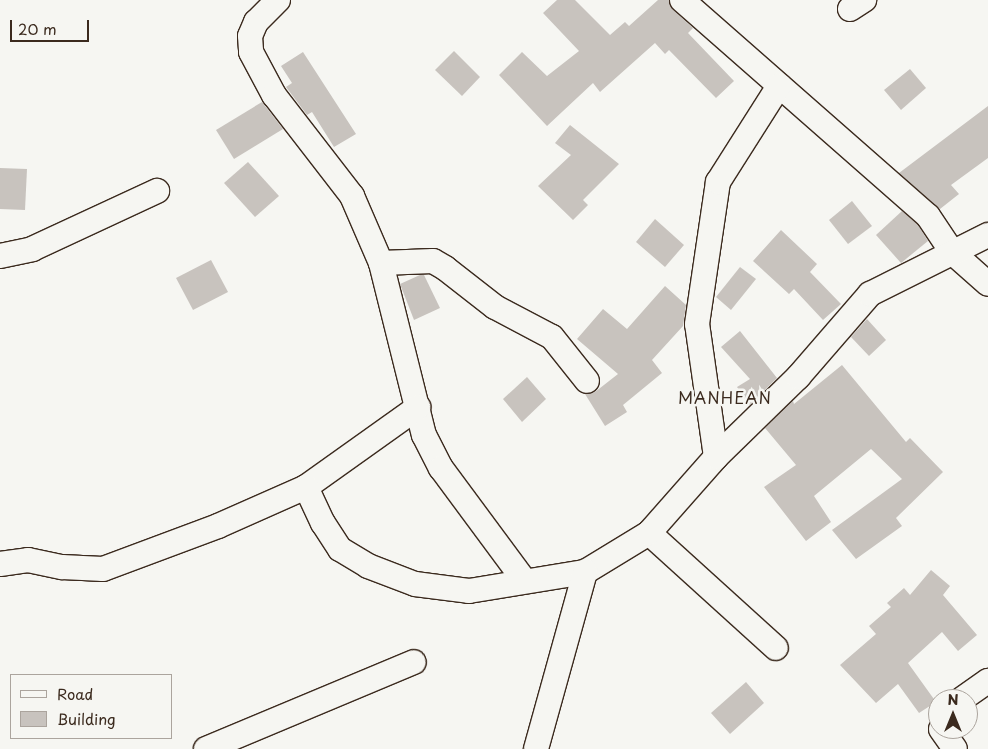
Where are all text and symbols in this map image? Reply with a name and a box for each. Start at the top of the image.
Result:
scale bar [12,10,91,42]
text: 20 m [18,17,57,40]
district label: MANHEAN [677,387,773,407]
legend [10,674,172,739]
text: Road [57,682,93,705]
north arrow [928,689,978,739]
text: N [947,689,959,710]
text: Building [57,707,116,730]

